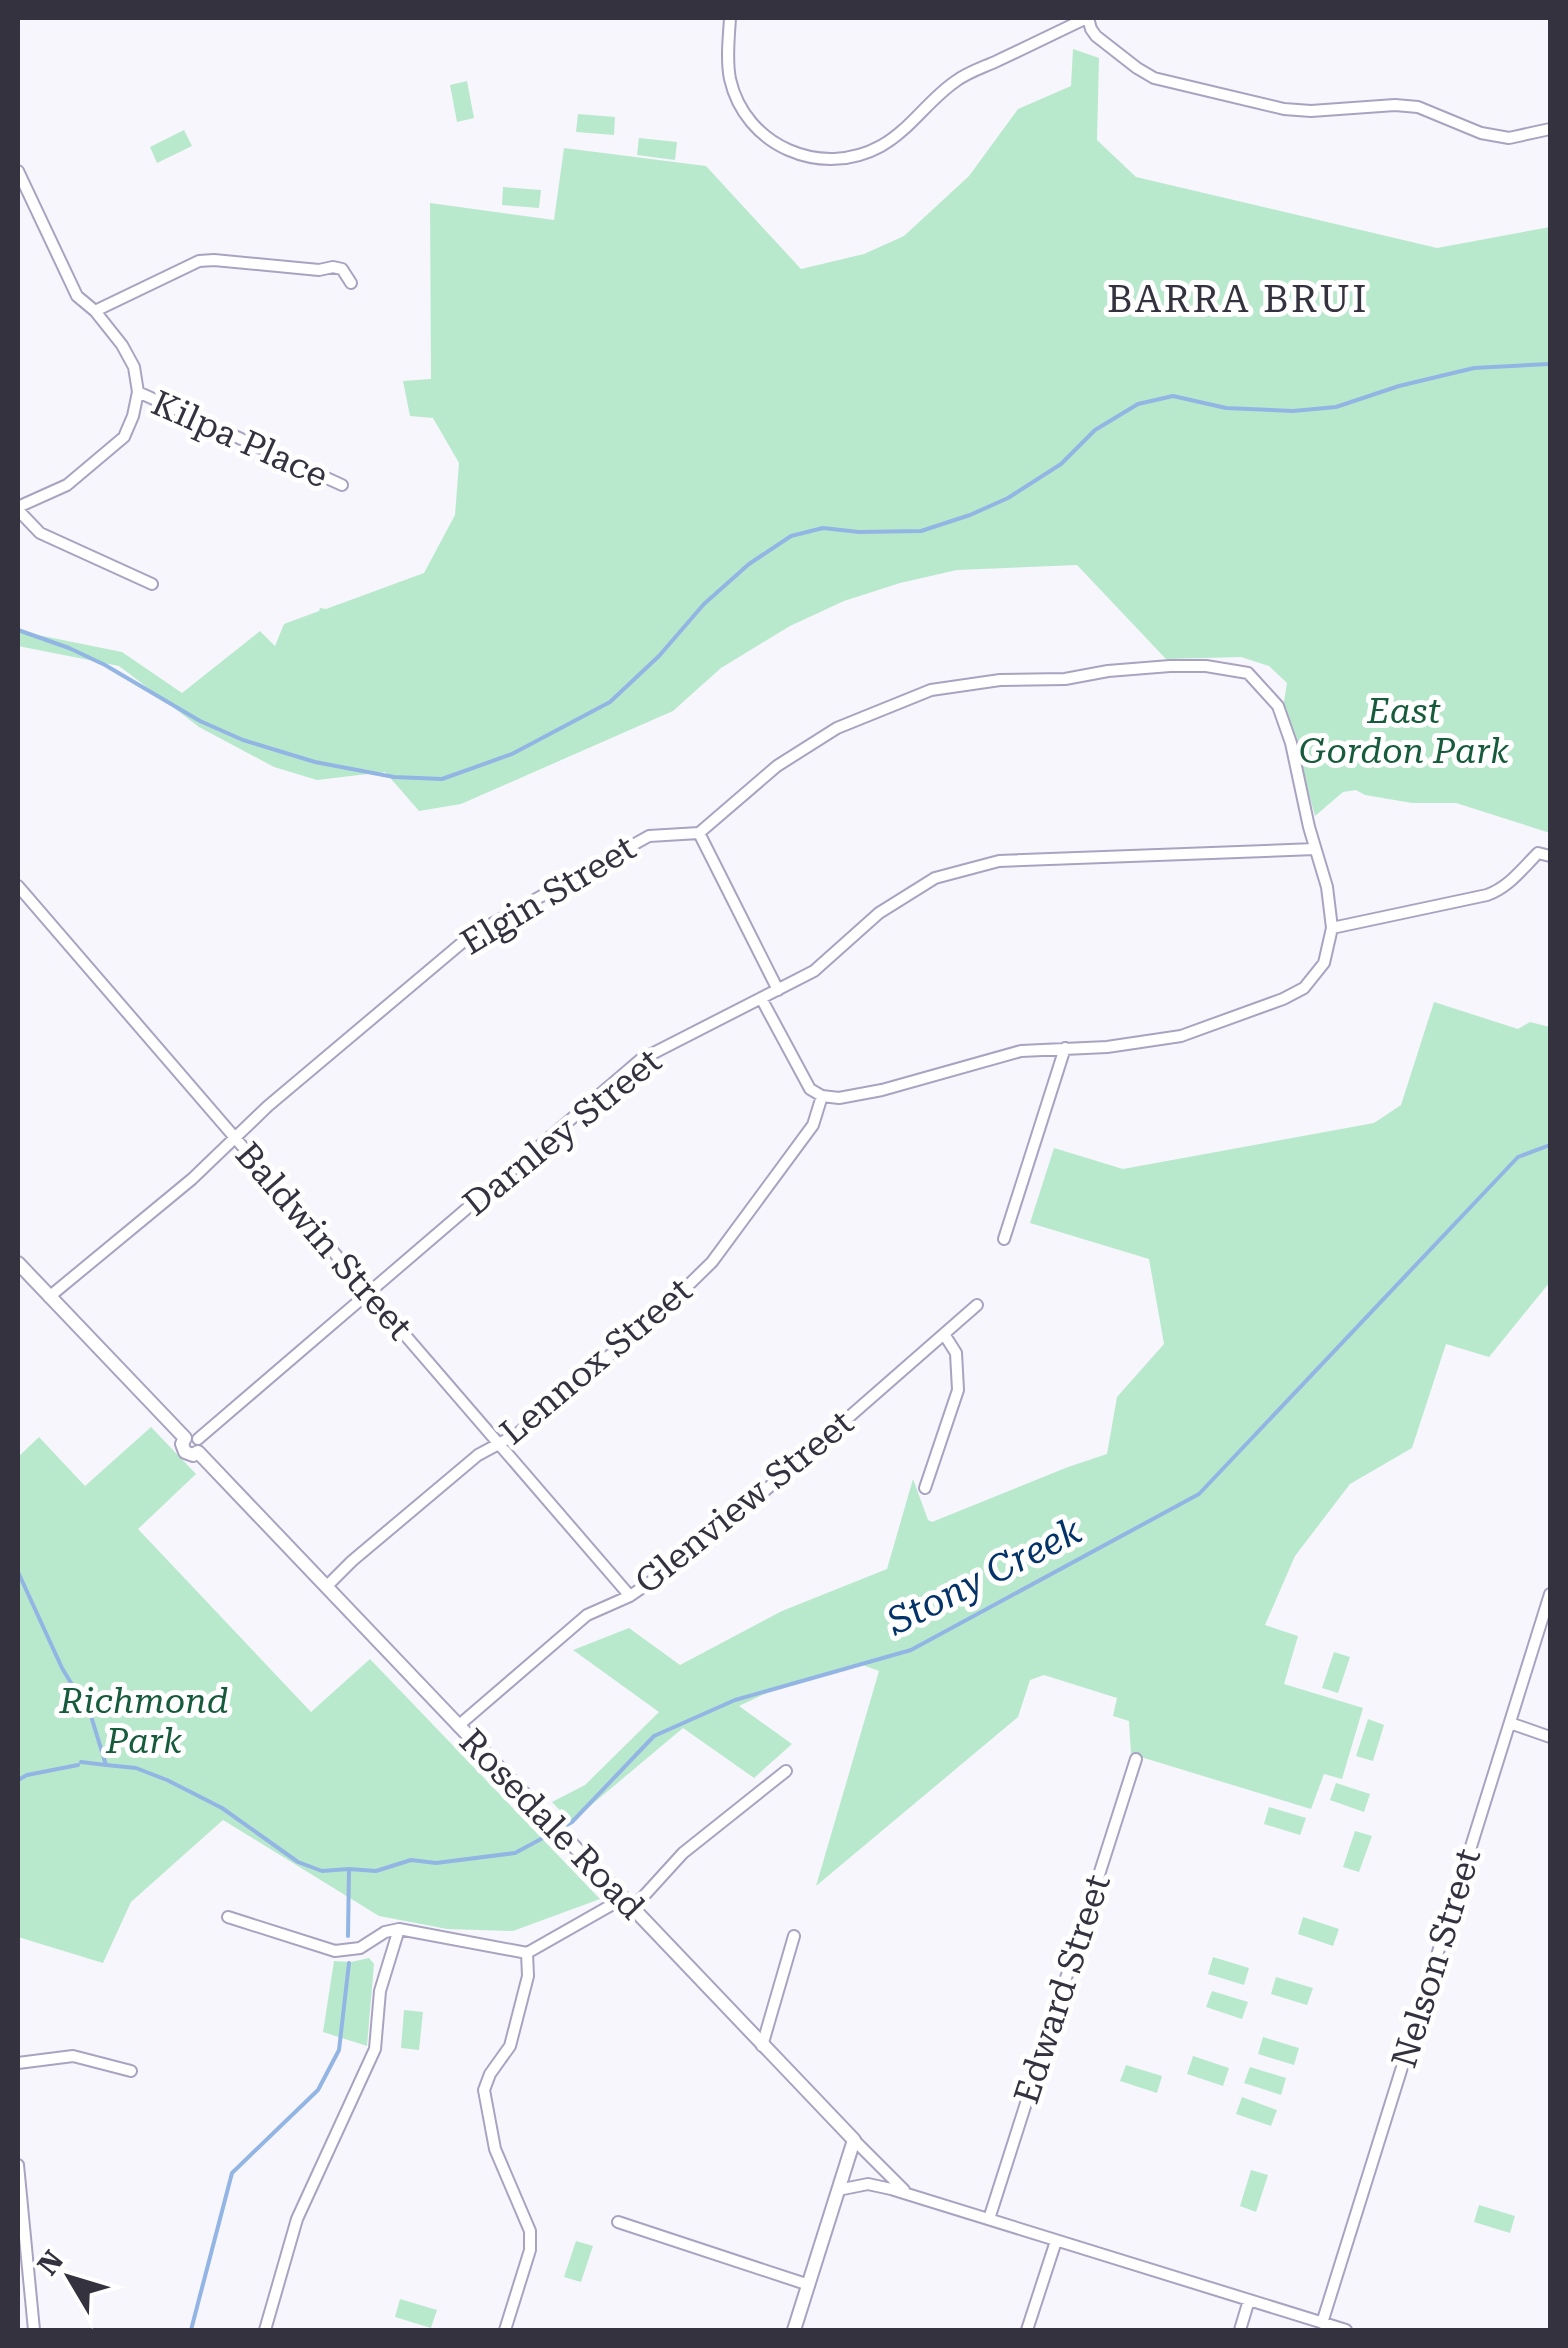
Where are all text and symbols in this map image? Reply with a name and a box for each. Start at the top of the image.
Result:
district label: BARRA BRUI [1107,277,1369,321]
street label: Kilpa Place [145,382,334,496]
park label: East Gordon Park [1299,691,1509,772]
street label: Elgin Street [454,827,643,964]
street label: Darnley Street [455,1040,669,1224]
street label: Baldwin Street [227,1135,420,1348]
street label: Lennox Street [493,1270,700,1453]
street label: Glenview Street [627,1402,861,1603]
water label: Stony Creek [879,1508,1089,1645]
park label: Richmond Park [58,1681,229,1762]
street label: Rosedale Road [451,1721,652,1928]
street label: Nelson Street [1384,1844,1489,2073]
street label: Edward Street [1006,1870,1119,2109]
north arrow [20,2228,120,2328]
text: N [31,2244,70,2282]

